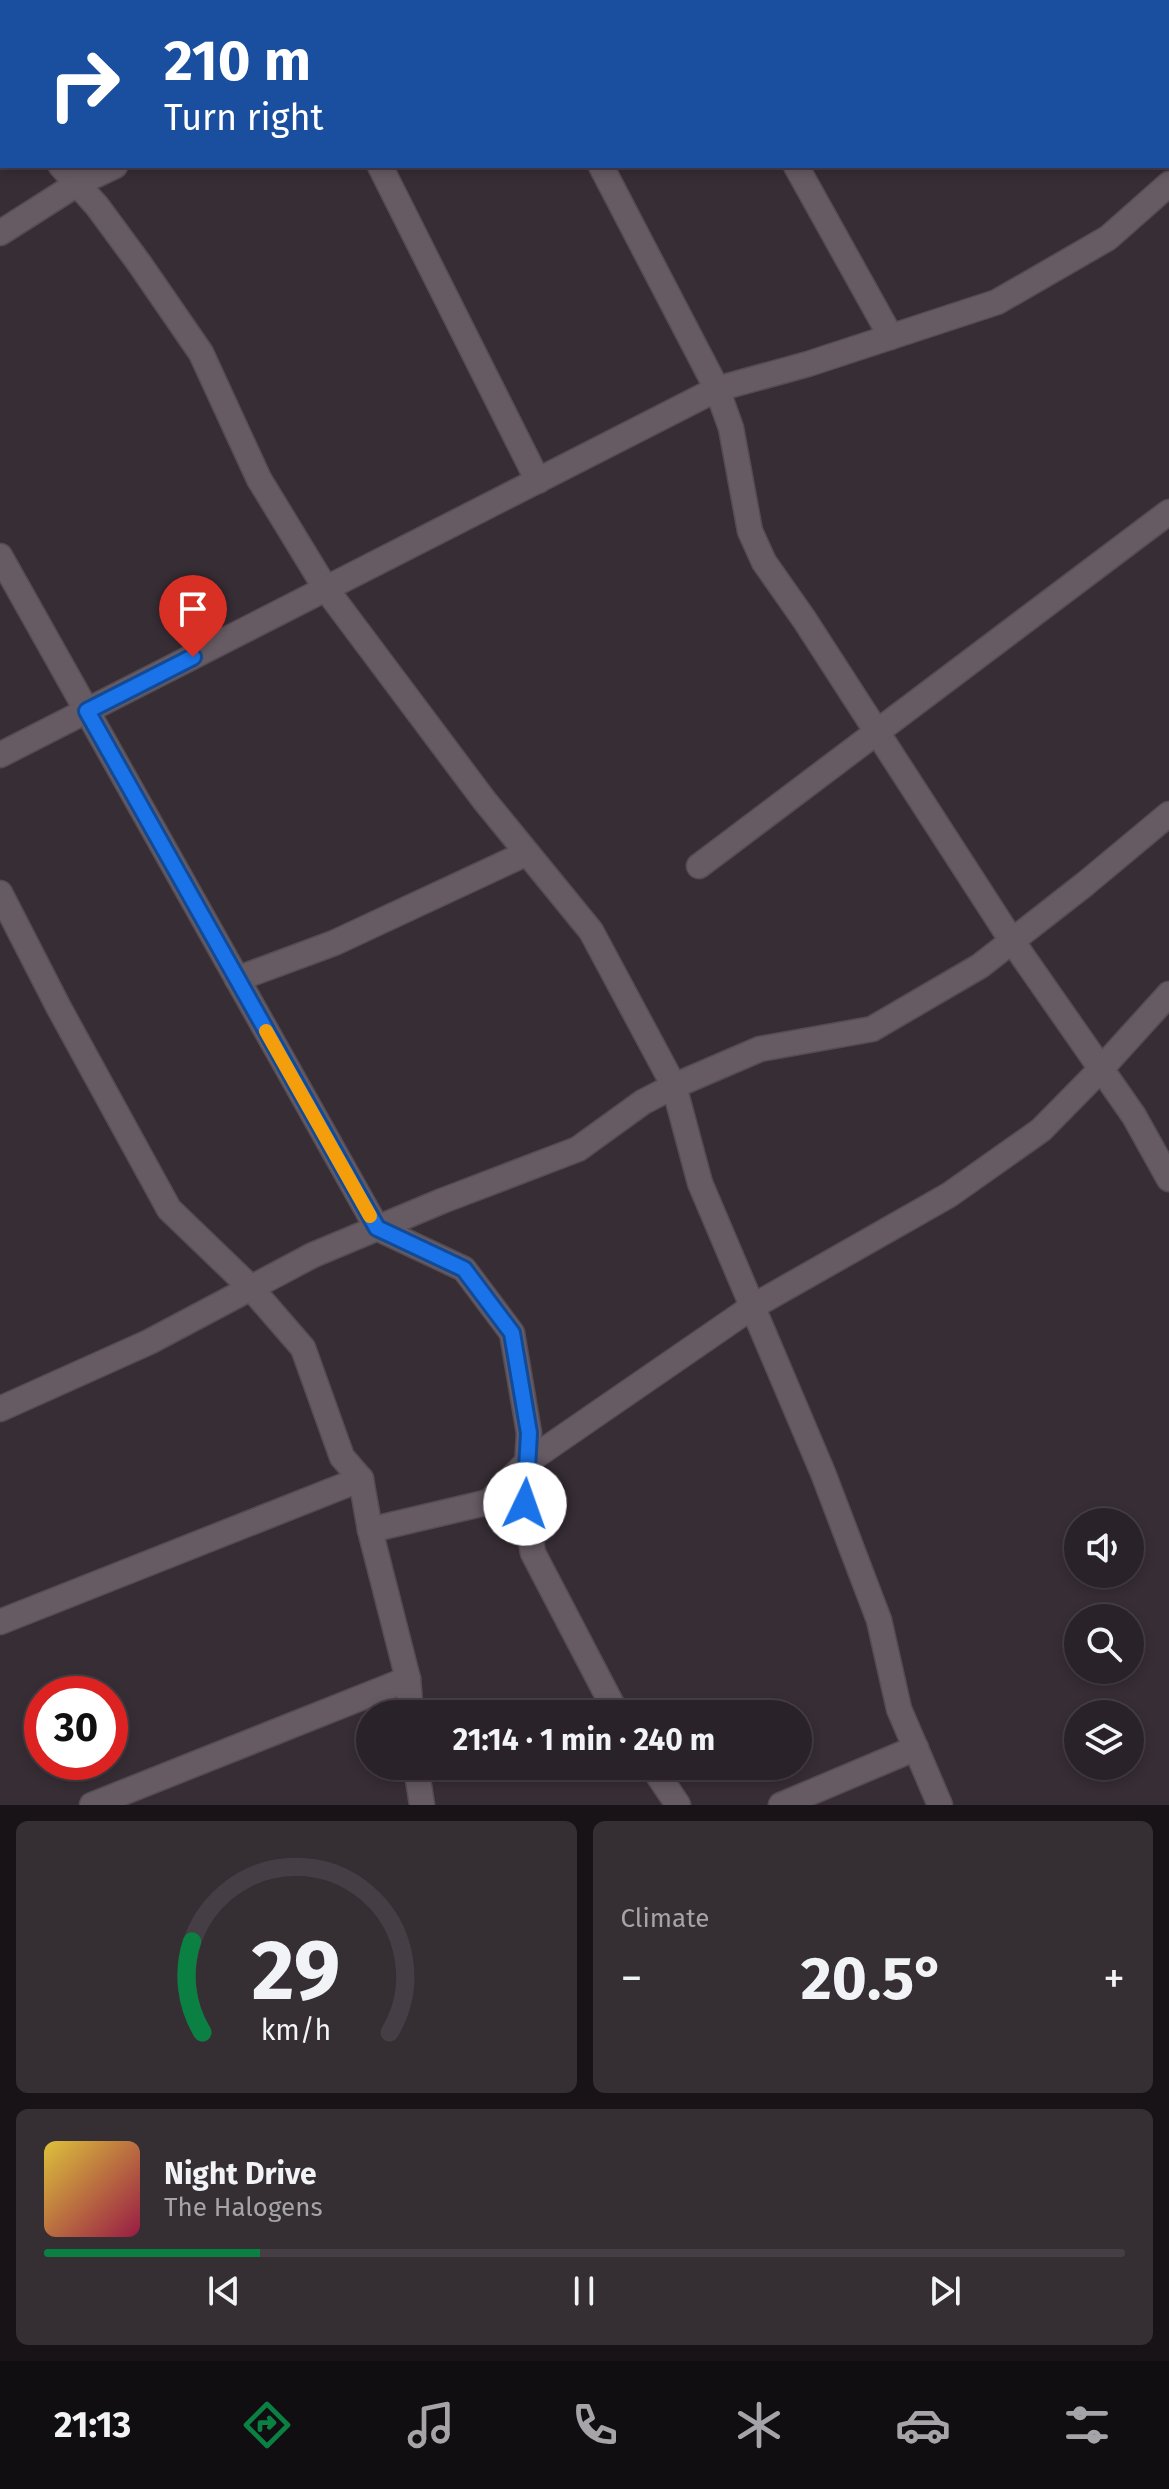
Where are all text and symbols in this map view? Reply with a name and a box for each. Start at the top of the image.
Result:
text: 210 m [164,28,311,95]
icon: right [32,32,136,136]
text: Turn right [164,96,324,140]
pin [159,575,227,657]
icon: arrive [171,587,215,631]
position arrow [483,1462,567,1546]
map controls [1064,1508,1144,1780]
button: sound [1064,1508,1144,1588]
button: search [1064,1604,1144,1684]
speed limit sign: 30 [24,1676,128,1780]
button: layers [1064,1700,1144,1780]
text: 21:14 · 1 min · 240 m [453,1722,715,1758]
text: Climate [621,1903,709,1934]
text: 29 [252,1921,341,2021]
text: 20.5° [801,1943,945,2015]
text: − [621,1952,643,2005]
text: + [1103,1952,1125,2005]
text: km/h [261,2013,332,2048]
text: Night Drive [164,2156,317,2192]
text: The Halogens [164,2192,323,2223]
icon: previous [202,2269,246,2313]
icon: pause [562,2269,606,2313]
icon: next [923,2269,967,2313]
icon: directions [239,2397,295,2453]
icon: music [403,2397,459,2453]
icon: phone [567,2397,623,2453]
icon: climate [731,2397,787,2453]
icon: car [895,2397,951,2453]
icon: filters [1059,2397,1115,2453]
text: 21:13 [54,2403,131,2447]

